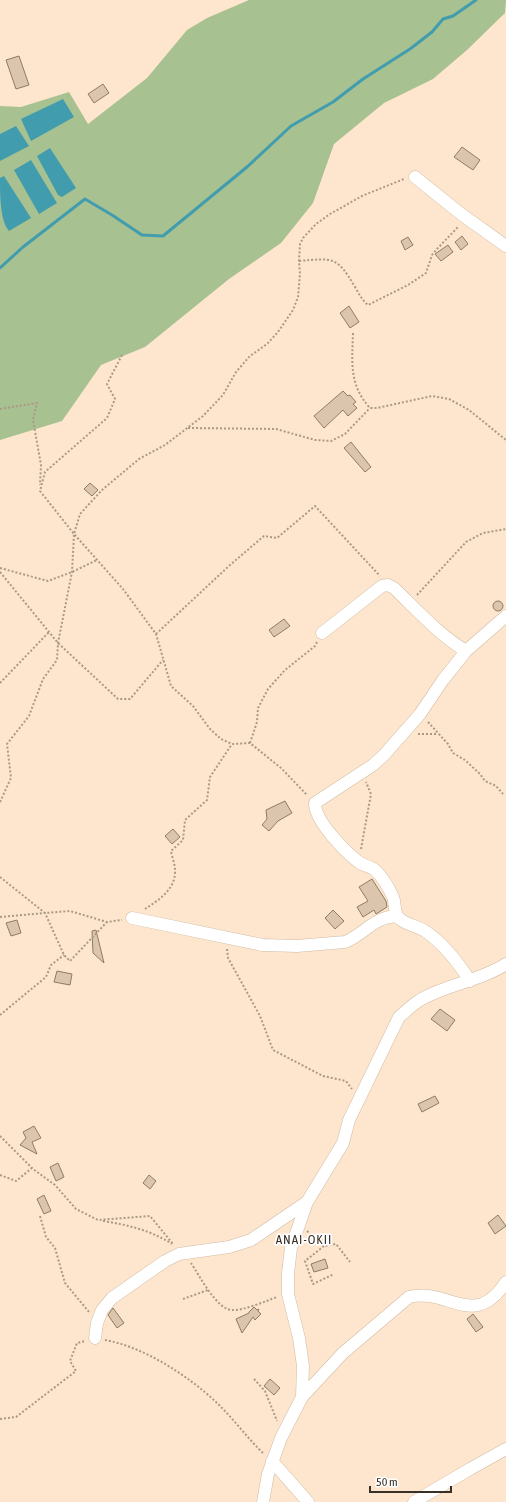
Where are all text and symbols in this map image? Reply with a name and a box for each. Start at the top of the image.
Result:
district label: ANAI-OKII [276,1232,332,1247]
scale bar [370,1468,451,1494]
text: 50 m [376,1475,398,1489]

